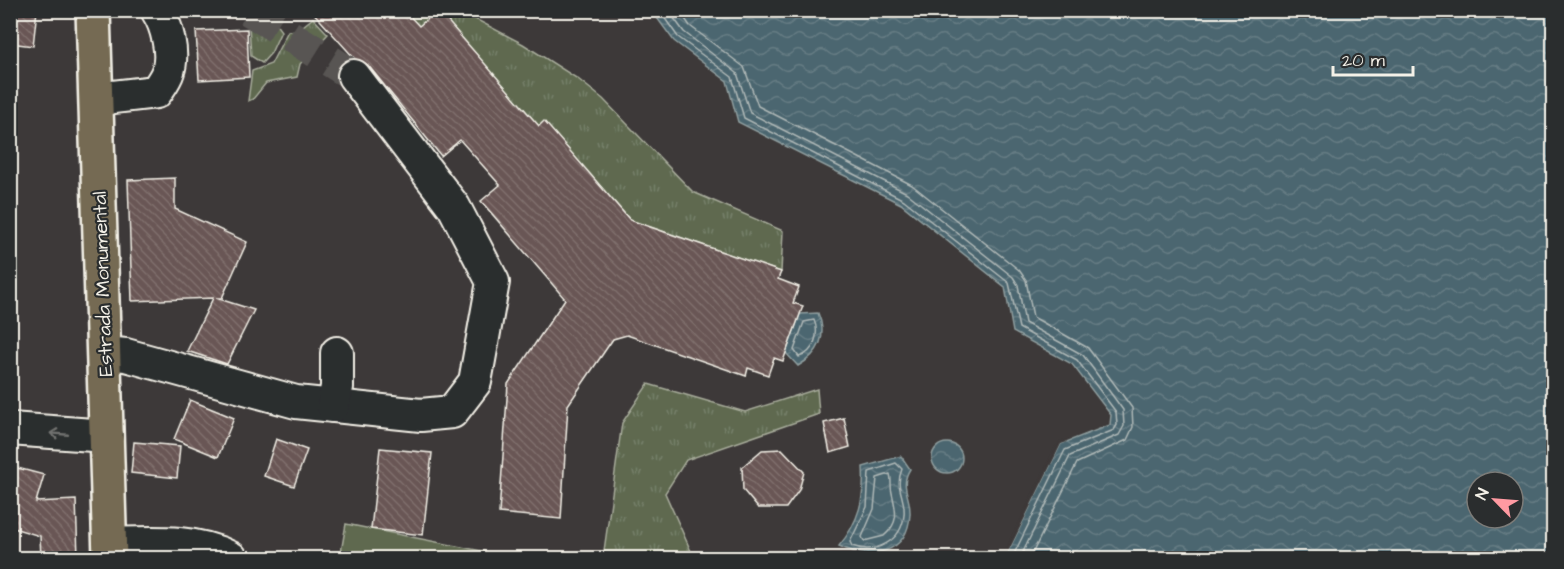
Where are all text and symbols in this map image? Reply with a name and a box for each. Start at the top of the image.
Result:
scale bar [1333,39,1412,77]
text: 20 m [1342,48,1385,73]
street label: Estrada Monumental [86,191,120,377]
one-way arrow [49,428,69,439]
north arrow [1465,470,1525,530]
text: N [1470,485,1494,503]

